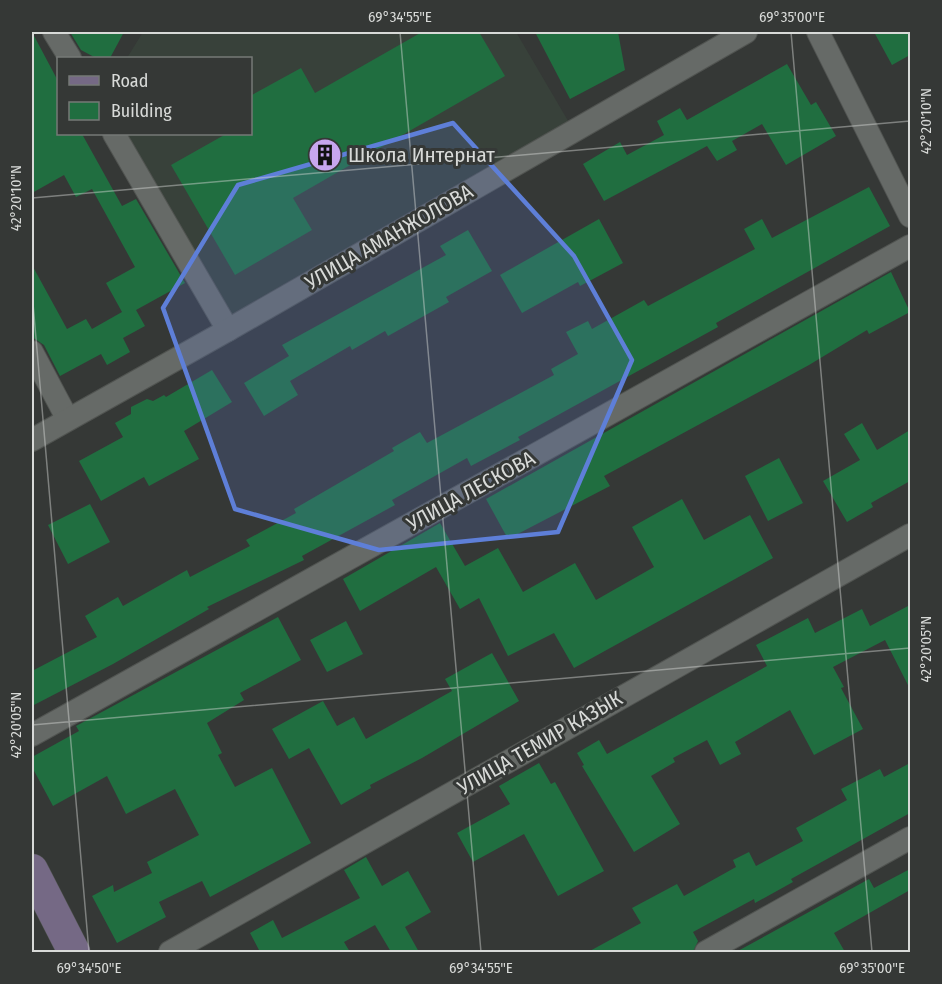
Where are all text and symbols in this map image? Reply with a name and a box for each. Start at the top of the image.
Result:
text: 69°34'55"E [368,8,432,26]
text: 69°35'00"E [759,8,825,26]
legend [57,57,252,135]
text: Road [111,70,148,92]
text: 42°20'10"N [917,88,935,154]
text: Building [111,100,172,122]
building icon: Школа Интернат [307,137,343,173]
place label: Школа Интернат [348,142,495,168]
text: 42°20'10"N [7,165,25,231]
street label: УЛИЦА АМАНЖОЛОВА [300,178,477,296]
street label: УЛИЦА ЛЕСКОВА [401,445,540,537]
text: 42°20'05"N [917,616,935,682]
street label: УЛИЦА ТЕМИР КАЗЫК [452,685,628,801]
text: 42°20'05"N [7,692,25,758]
text: 69°34'50"E [56,959,122,977]
text: 69°34'55"E [449,959,513,977]
text: 69°35'00"E [839,959,905,977]

